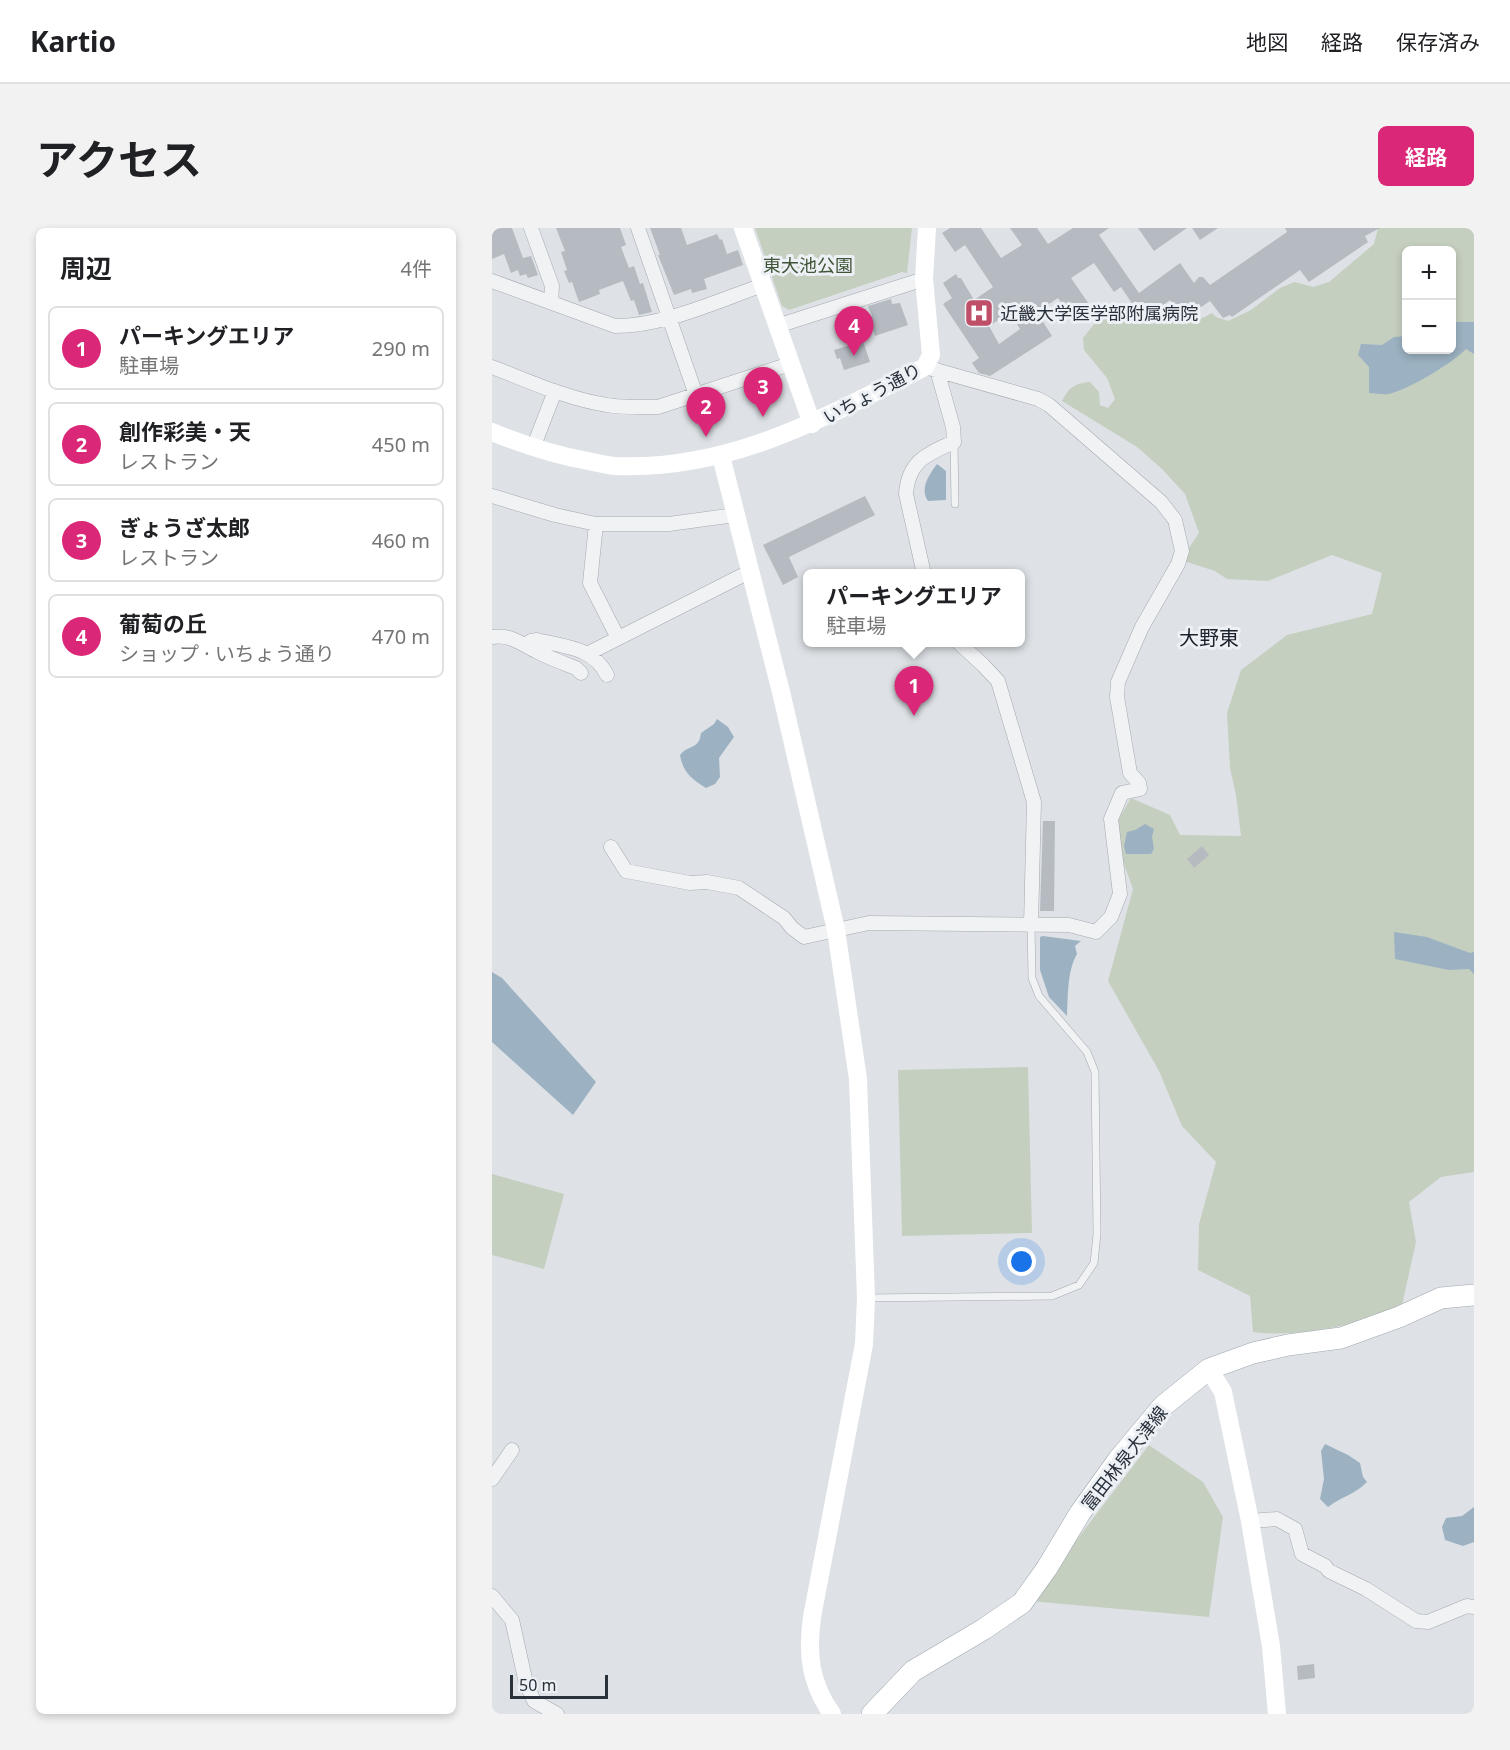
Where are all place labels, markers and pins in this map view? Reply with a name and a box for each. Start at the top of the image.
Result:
hospital icon: 近畿大学医学部附属病院 [963,297,995,329]
place label: 近畿大学医学部附属病院 [1000,301,1198,325]
pin: 4 [834,306,874,356]
pin: 3 [744,368,782,417]
pin: 2 [686,388,726,437]
pin: 1 [894,666,934,716]

